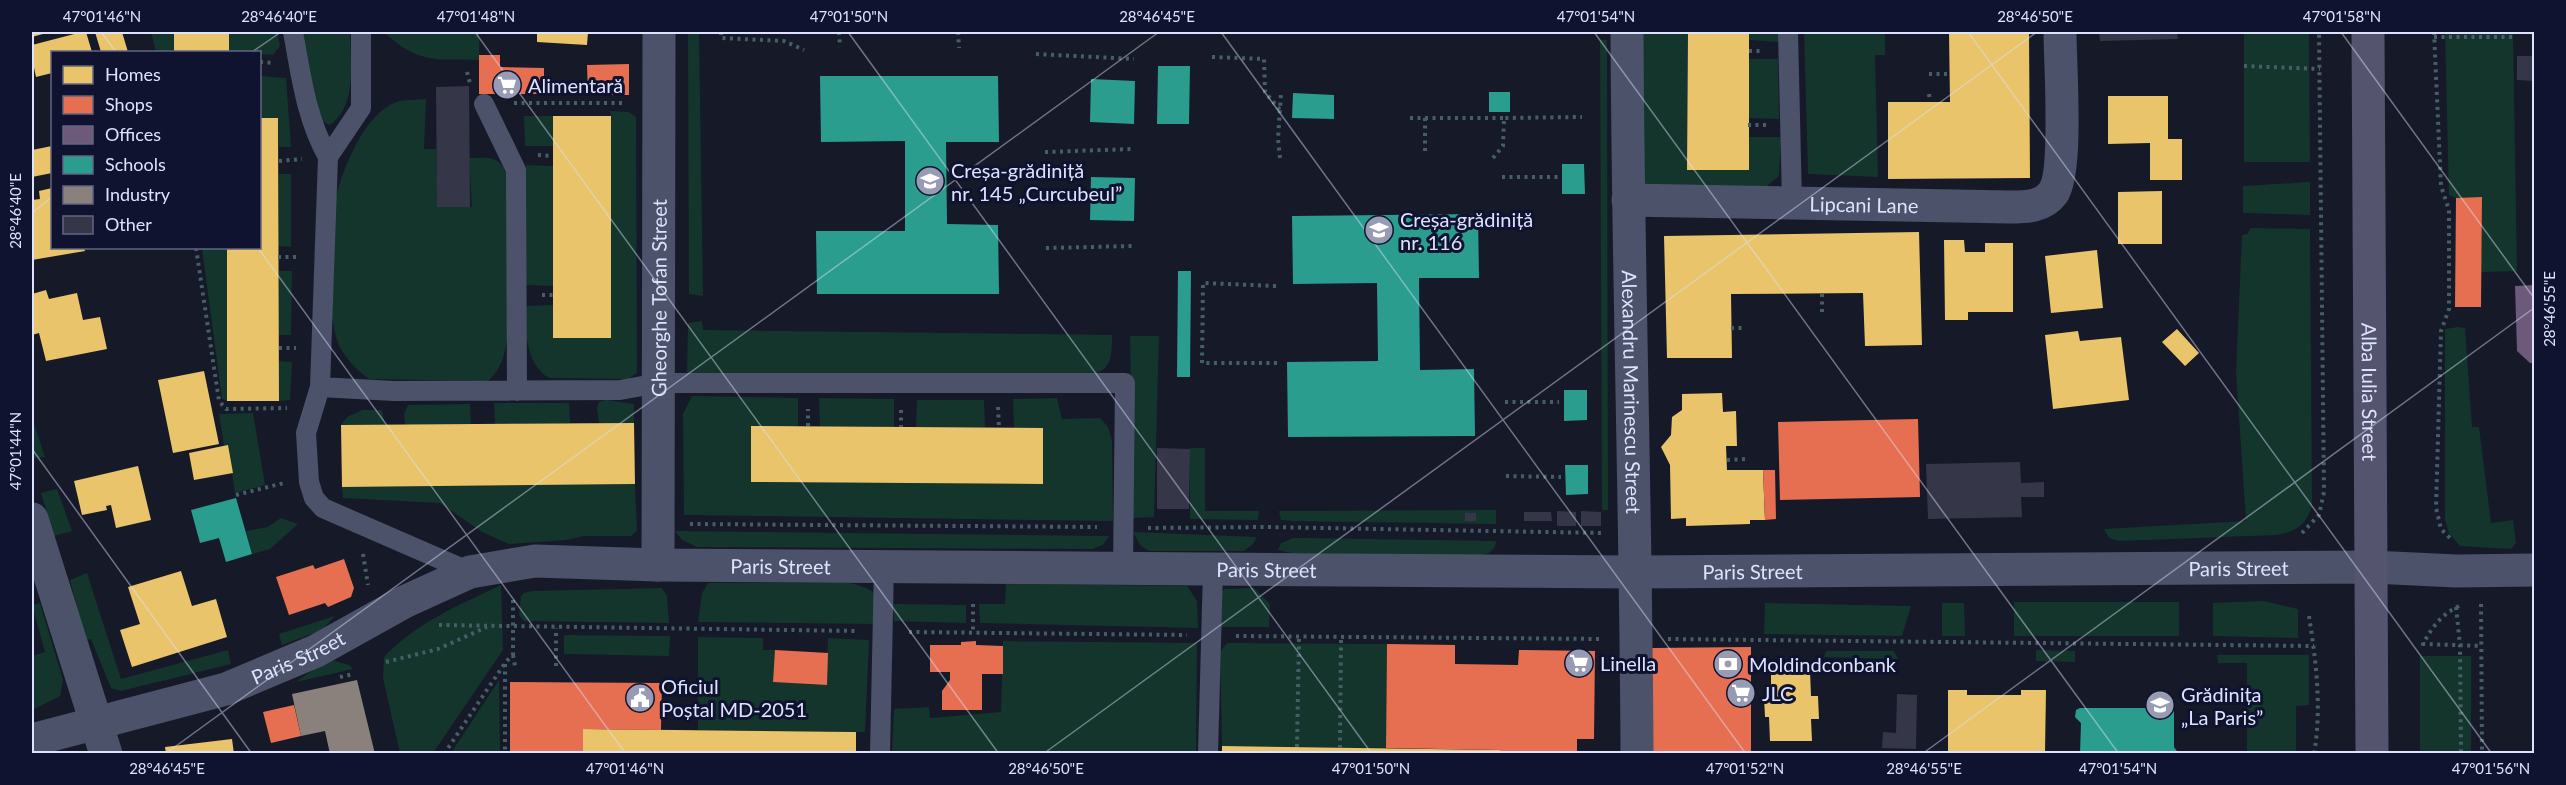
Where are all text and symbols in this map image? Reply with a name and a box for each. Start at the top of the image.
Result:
text: 47°01'46"N [63,7,141,25]
text: 28°46'40"E [241,7,317,25]
text: 47°01'48"N [437,7,515,25]
text: 47°01'50"N [810,7,888,25]
text: 28°46'45"E [1119,7,1195,25]
text: 47°01'54"N [1557,7,1635,25]
text: 28°46'50"E [1997,7,2073,25]
text: 47°01'58"N [2303,7,2381,25]
legend [51,51,261,249]
text: Homes [105,63,161,85]
supermarket icon: Alimentară [491,69,523,101]
place label: Alimentară [528,73,623,97]
text: Shops [105,93,153,115]
text: Offices [105,123,161,145]
text: Schools [105,153,166,175]
place label: Creșa-grădiniță nr. 145 „Curcubeul” [951,158,1122,205]
school or university icon: Creșa-grădiniță nr. 145 „Curcubeul” [914,165,946,197]
text: 28°46'40"E [6,173,24,249]
text: Industry [105,183,171,205]
street label: Lipcani Lane [1809,191,1919,217]
street label: Gheorghe Tofan Street [646,199,671,397]
place label: Creșa-grădiniță nr. 116 [1400,207,1533,254]
text: Other [105,213,152,235]
school or university icon: Creșa-grădiniță nr. 116 [1363,214,1395,246]
street label: Alexandru Marinescu Street [1618,270,1646,514]
text: 28°46'55"E [2540,271,2558,347]
street label: Alba Iulia Street [2358,323,2382,461]
text: 47°01'44"N [6,412,24,490]
street label: Paris Street [730,554,831,578]
street label: Paris Street [2188,556,2289,580]
street label: Paris Street [1216,557,1317,582]
street label: Paris Street [1702,559,1803,584]
street label: Paris Street [247,626,349,689]
supermarket icon: Linella [1563,647,1595,679]
bank icon: Moldindconbank [1712,648,1744,680]
place label: Linella [1600,651,1656,675]
place label: Moldindconbank [1749,652,1897,676]
place label: Oficiul Poștal MD-2051 [661,674,807,721]
supermarket icon: JLC [1725,677,1757,709]
place label: JLC [1762,681,1793,705]
public building icon: Oficiul Poștal MD-2051 [624,682,656,714]
place label: Grădinița „La Paris” [2181,682,2263,729]
school or university icon: Grădinița „La Paris” [2144,689,2176,721]
text: 28°46'45"E [129,759,205,777]
text: 47°01'46"N [586,759,664,777]
text: 28°46'50"E [1008,759,1084,777]
text: 47°01'50"N [1332,759,1410,777]
text: 47°01'52"N [1706,759,1784,777]
text: 28°46'55"E [1886,759,1962,777]
text: 47°01'54"N [2079,759,2157,777]
text: 47°01'56"N [2452,759,2530,777]

